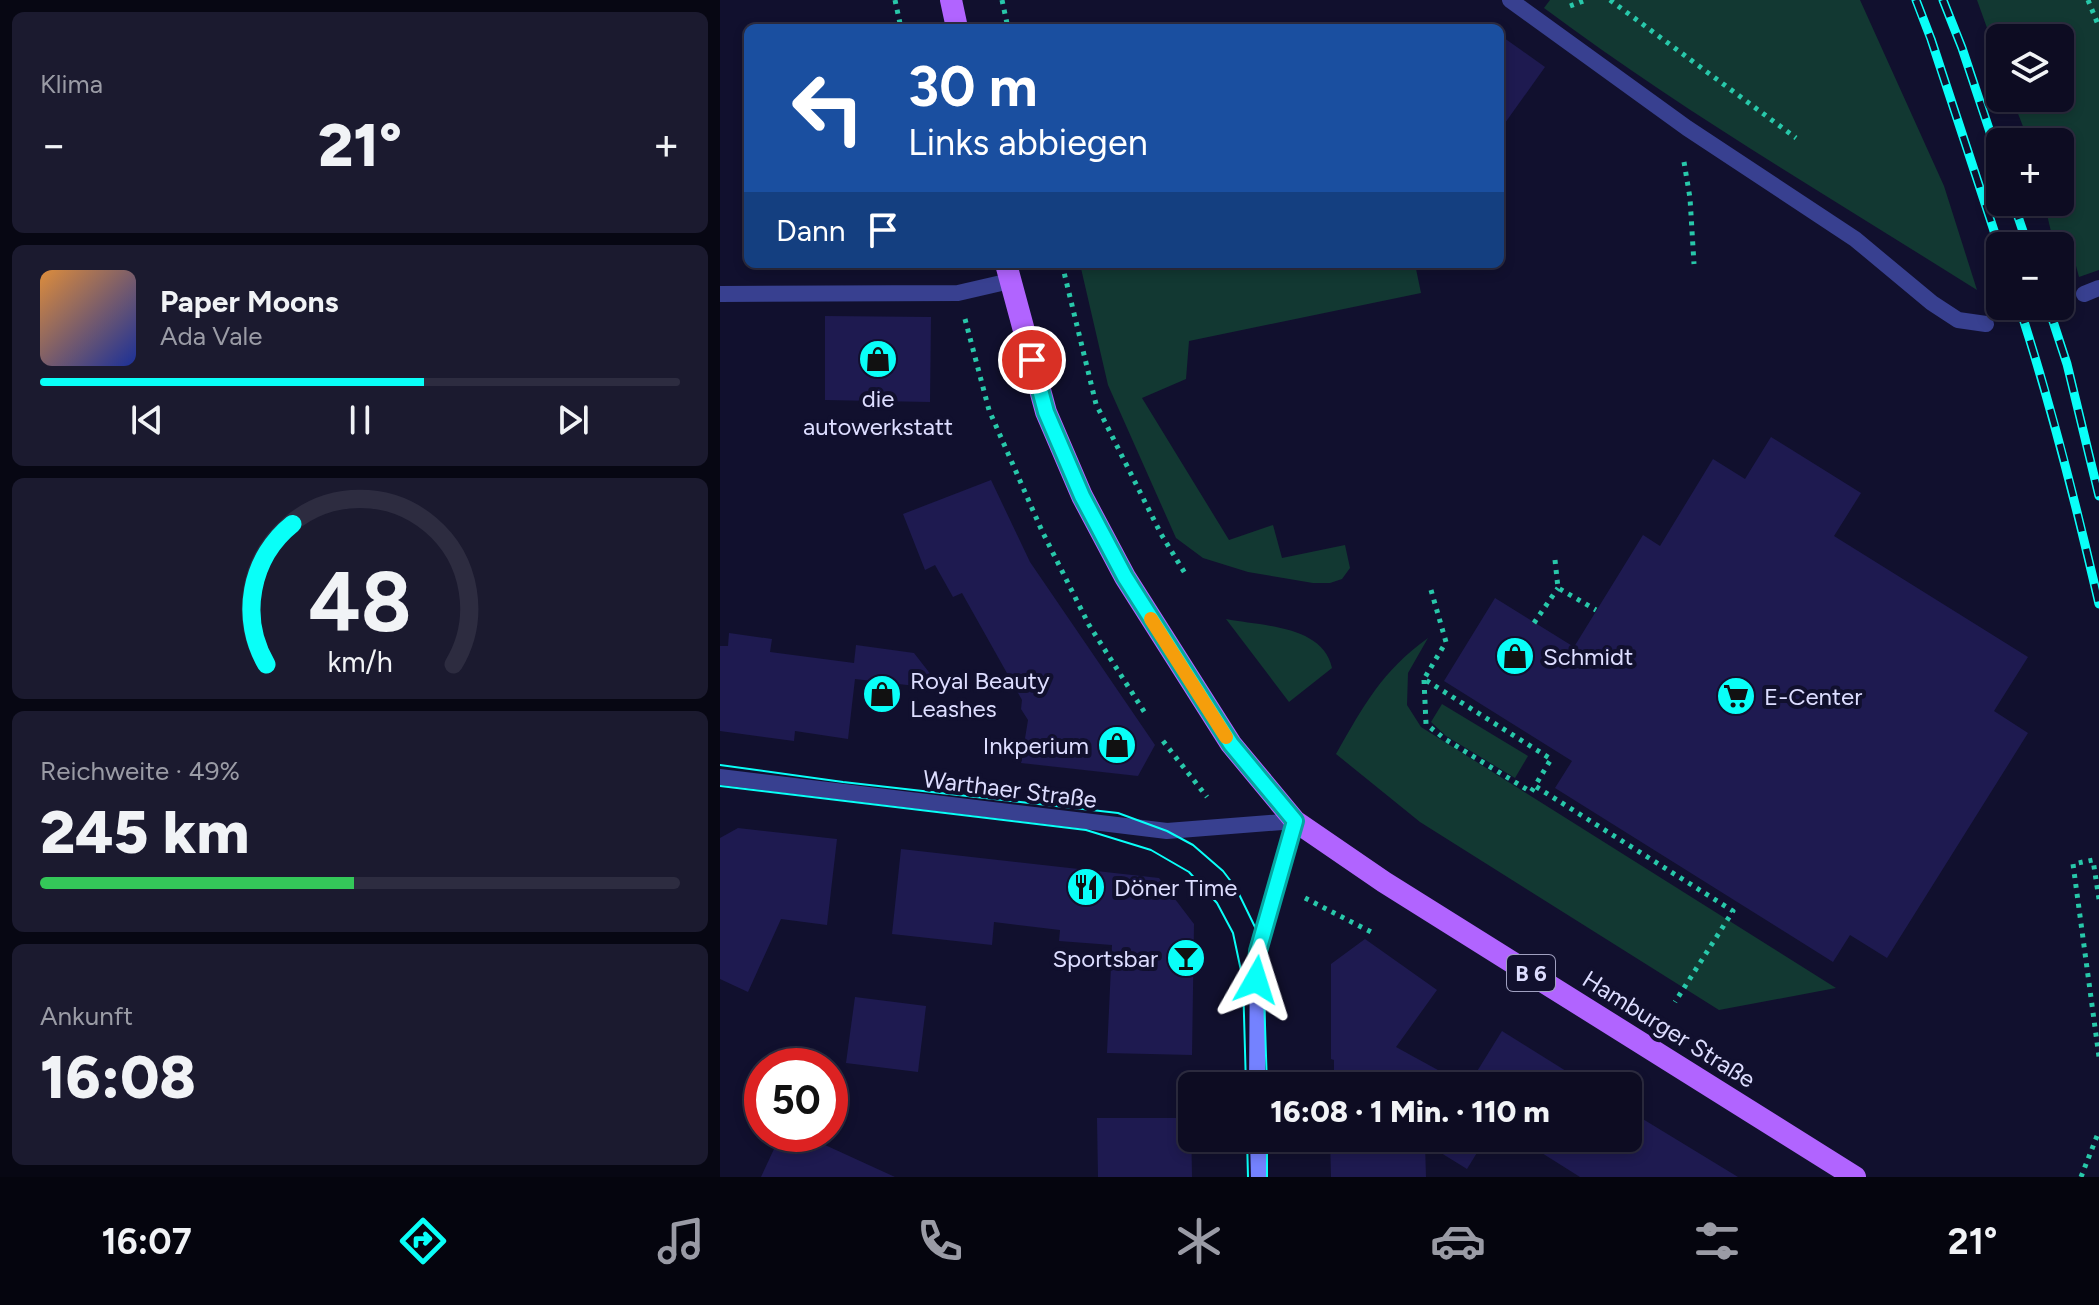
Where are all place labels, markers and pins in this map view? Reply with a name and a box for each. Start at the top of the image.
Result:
pin [998,326,1066,394]
shop icon: die autowerkstatt [857,338,899,380]
place label: die autowerkstatt [803,384,953,441]
shop icon: Schmidt [1494,635,1536,677]
place label: Schmidt [1543,642,1633,671]
place label: Royal Beauty Leashes [910,666,1050,723]
shop icon: Royal Beauty Leashes [861,673,903,715]
supermarket icon: E-Center [1715,675,1757,717]
place label: E-Center [1764,682,1862,711]
shop icon: Inkperium [1096,724,1138,766]
place label: Inkperium [983,731,1089,760]
restaurant icon: Döner Time [1065,866,1107,908]
place label: Döner Time [1114,873,1237,902]
bar icon: Sportsbar [1165,937,1207,979]
place label: Sportsbar [1052,944,1158,973]

